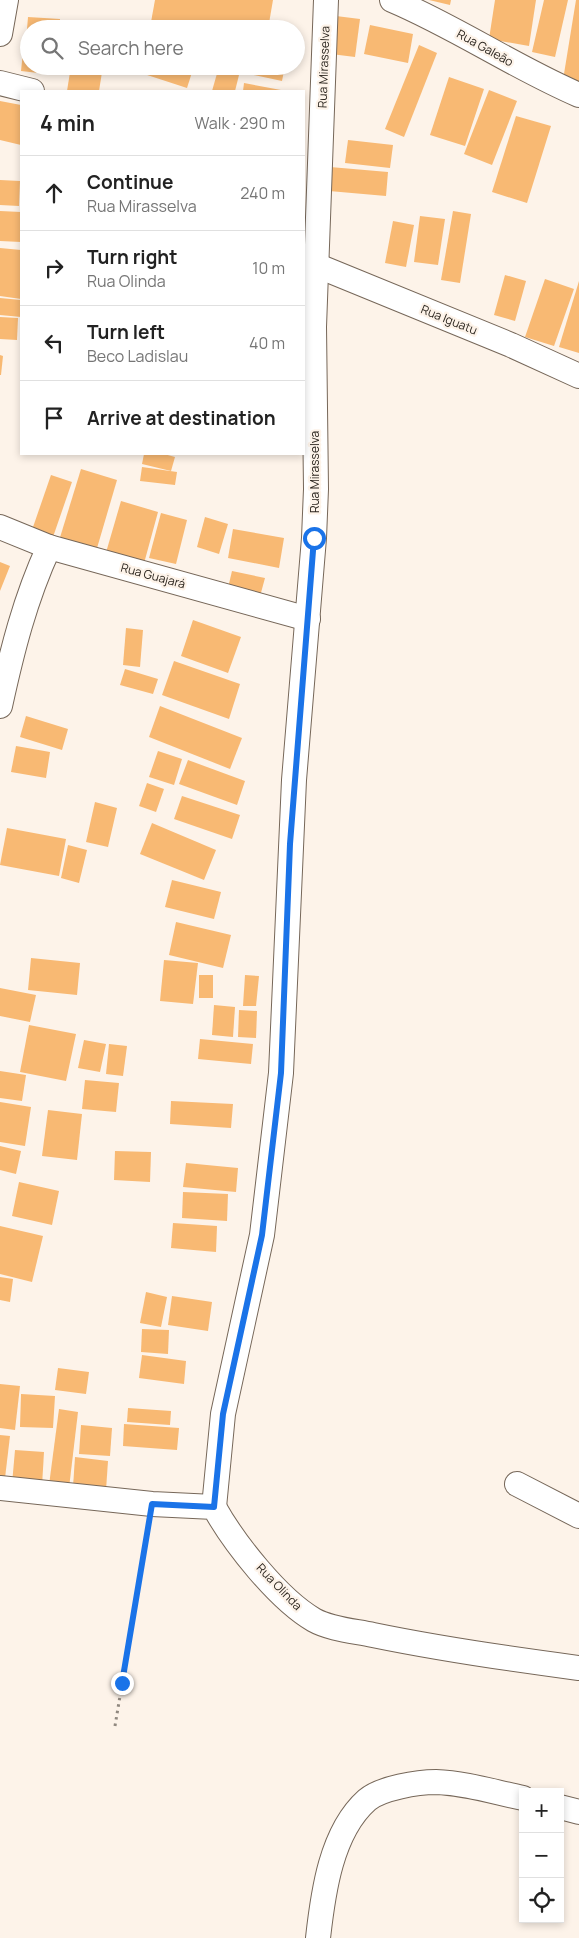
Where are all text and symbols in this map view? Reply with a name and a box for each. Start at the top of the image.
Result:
search box [20,20,305,75]
street label: Rua Galeão [454,25,517,70]
street label: Rua Mirasselva [314,26,333,108]
icon: search [38,34,66,62]
text: Search here [78,35,184,61]
text: 4 min [40,109,95,137]
text: Walk · 290 m [195,112,285,134]
text: Continue [87,169,173,195]
icon: ahead [40,179,68,207]
text: 240 m [240,182,285,204]
text: Rua Mirasselva [87,195,197,217]
text: Turn right [87,244,177,270]
icon: right [40,254,68,282]
text: 10 m [252,257,285,279]
text: Rua Olinda [87,270,166,292]
street label: Rua Iguatu [418,301,480,339]
text: Turn left [87,319,165,345]
icon: left [40,329,68,357]
text: 40 m [249,332,285,354]
text: Beco Ladislau [87,345,188,367]
icon: arrive [40,404,68,432]
text: Arrive at destination [87,405,276,431]
street label: Rua Mirasselva [306,431,323,513]
route start [303,527,326,550]
street label: Rua Guajará [119,559,187,592]
street label: Rua Olinda [253,1560,306,1614]
route end [111,1672,134,1695]
map controls [519,1788,564,1923]
button: + [519,1788,564,1833]
button: − [519,1833,564,1878]
button: locate [519,1878,564,1923]

